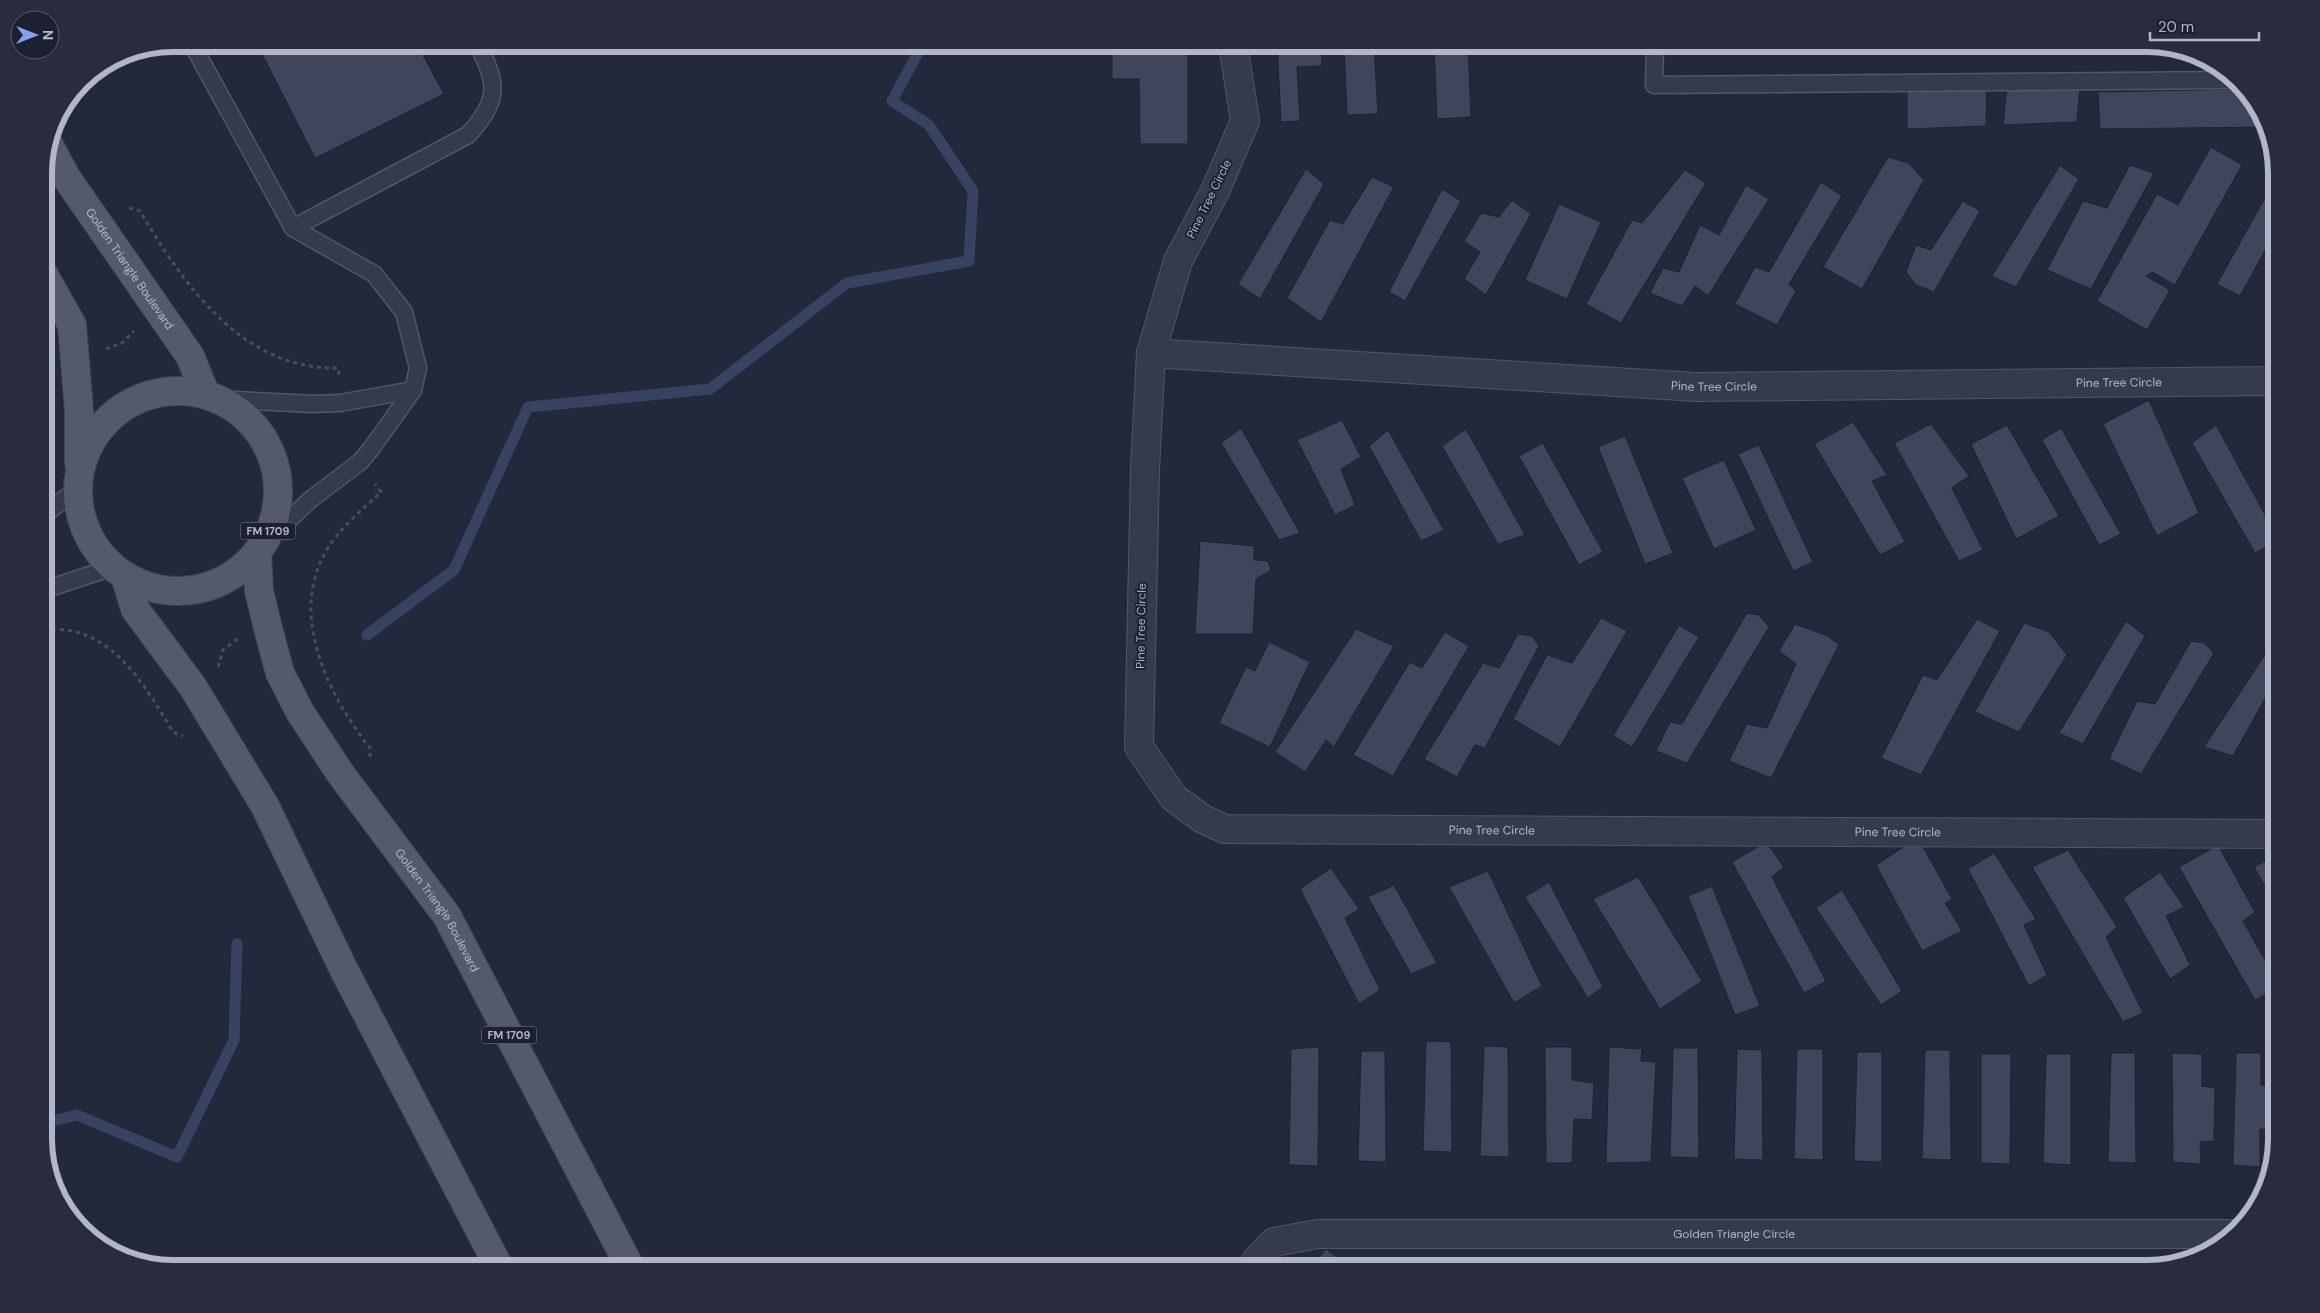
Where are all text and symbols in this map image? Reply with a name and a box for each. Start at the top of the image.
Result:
north arrow [10,10,60,60]
scale bar [2150,10,2259,42]
text: 20 m [2158,17,2194,37]
text: N [39,30,57,40]
street label: Pine Tree Circle [1183,157,1235,241]
street label: Golden Triangle Boulevard [82,205,177,333]
street label: Pine Tree Circle [2076,374,2162,391]
street label: Pine Tree Circle [1670,377,1757,395]
road number: FM 1709 [240,522,296,540]
street label: Pine Tree Circle [1132,583,1150,669]
street label: Pine Tree Circle [1449,822,1535,838]
street label: Pine Tree Circle [1855,824,1941,840]
street label: Golden Triangle Boulevard [391,845,483,975]
road number: FM 1709 [482,1026,536,1044]
street label: Golden Triangle Circle [1673,1226,1795,1242]

